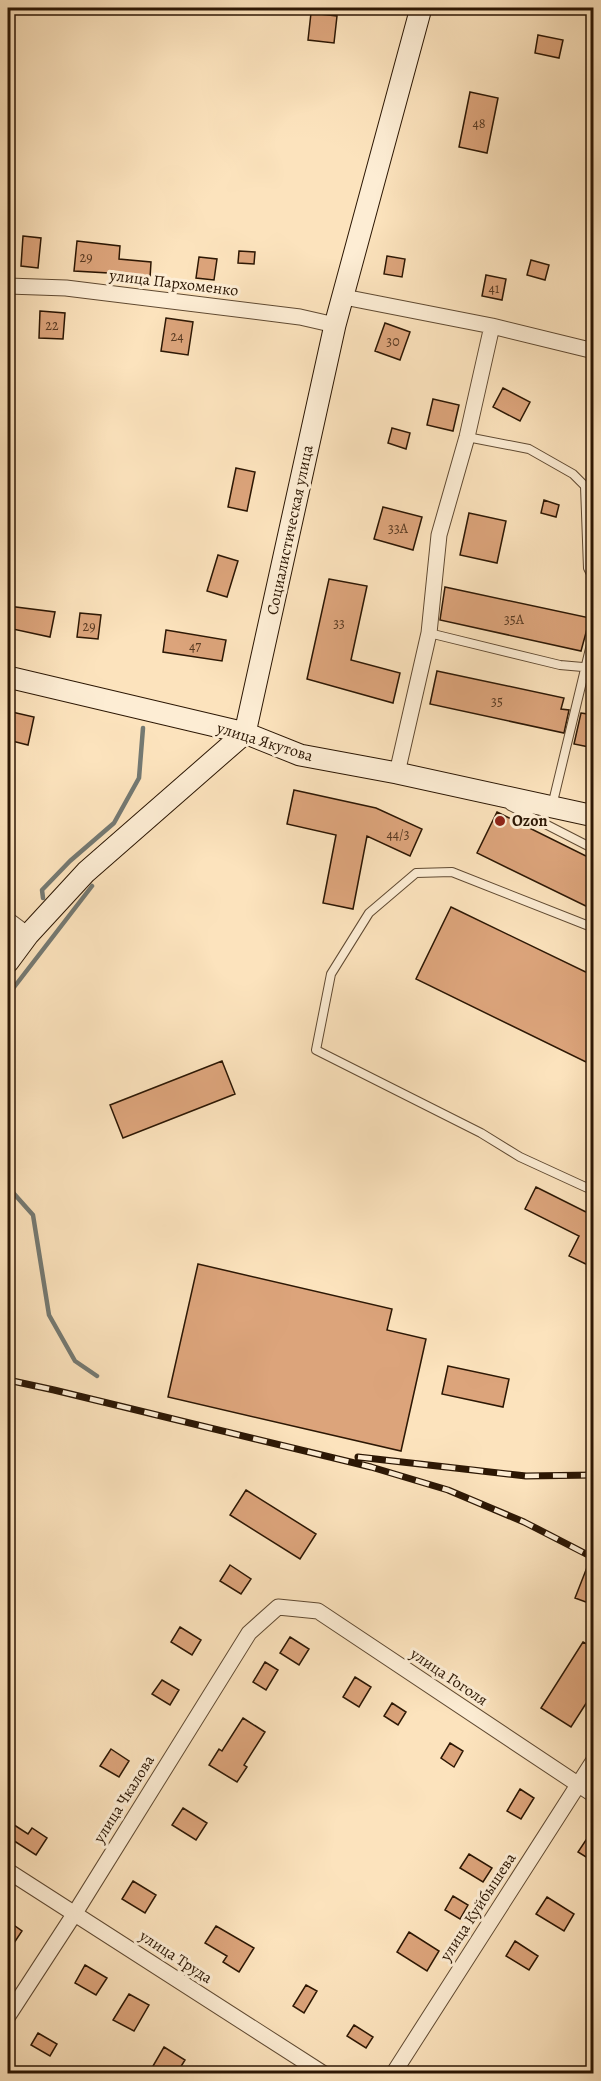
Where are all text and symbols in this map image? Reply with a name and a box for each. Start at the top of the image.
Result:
house number: 48 [472,114,486,133]
house number: 29 [79,248,93,267]
street label: улица Пархоменко [107,264,240,302]
house number: 41 [488,279,500,298]
house number: 22 [45,316,59,335]
house number: 24 [171,327,184,346]
house number: 30 [386,332,400,351]
street label: Социалистическая улица [261,442,319,617]
house number: 33А [388,519,409,538]
house number: 35А [504,610,525,629]
house number: 33 [333,614,345,633]
house number: 29 [82,617,96,636]
house number: 47 [189,637,201,656]
house number: 35 [491,692,503,711]
street label: улица Якутова [213,717,316,767]
place label: Ozon [512,810,547,832]
marker: Ozon [493,814,507,828]
house number: 44/3 [386,825,410,844]
street label: улица Гоголя [405,1642,492,1711]
street label: улица Чкалова [88,1750,160,1848]
street label: улица Куйбышева [434,1848,522,1966]
street label: улица Труда [134,1925,217,1989]

